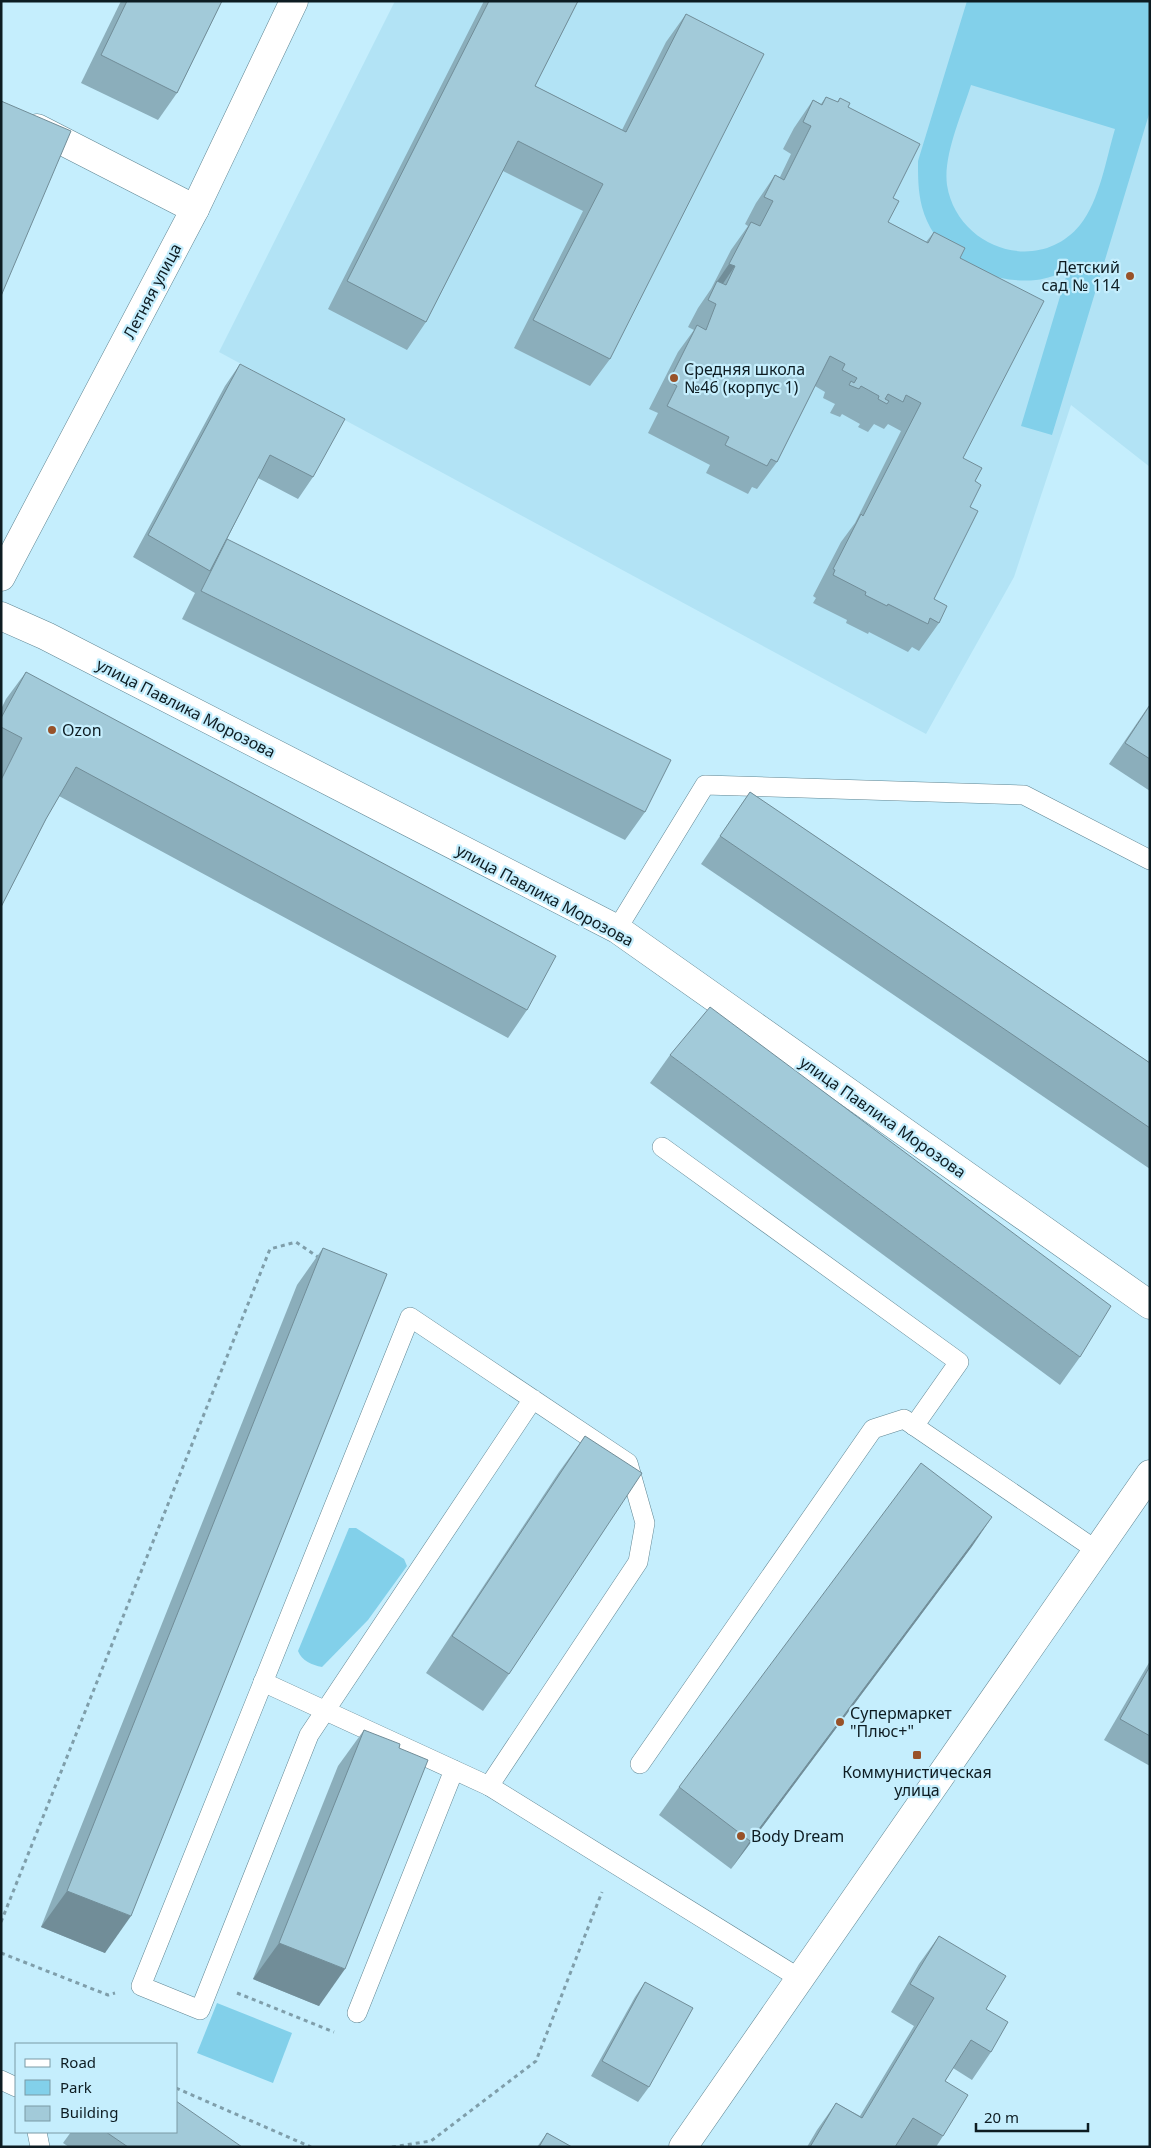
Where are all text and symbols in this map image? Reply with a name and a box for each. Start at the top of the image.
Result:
street label: Летняя улица [118,239,186,343]
place label: Детский сад № 114 [1041,256,1120,296]
marker: Детский сад № 114 [1124,270,1136,282]
place label: Средняя школа №46 (корпус 1) [684,358,805,398]
marker: Средняя школа №46 (корпус 1) [668,372,680,384]
street label: улица Павлика Морозова [93,653,279,763]
place label: Ozon [62,719,102,741]
marker: Ozon [46,724,58,736]
street label: улица Павлика Морозова [452,839,638,951]
street label: улица Павлика Морозова [796,1051,970,1183]
place label: Супермаркет "Плюс+" [850,1702,952,1742]
marker: Супермаркет "Плюс+" [834,1716,846,1728]
marker: Коммунистическая улица [911,1749,923,1761]
place label: Коммунистическая улица [842,1761,992,1801]
place label: Body Dream [751,1825,844,1847]
marker: Body Dream [735,1830,747,1842]
legend [15,2043,178,2133]
text: Road [60,2052,96,2072]
text: Park [60,2077,92,2097]
scale bar [976,2100,1088,2132]
text: Building [60,2102,118,2122]
text: 20 m [984,2107,1019,2127]

